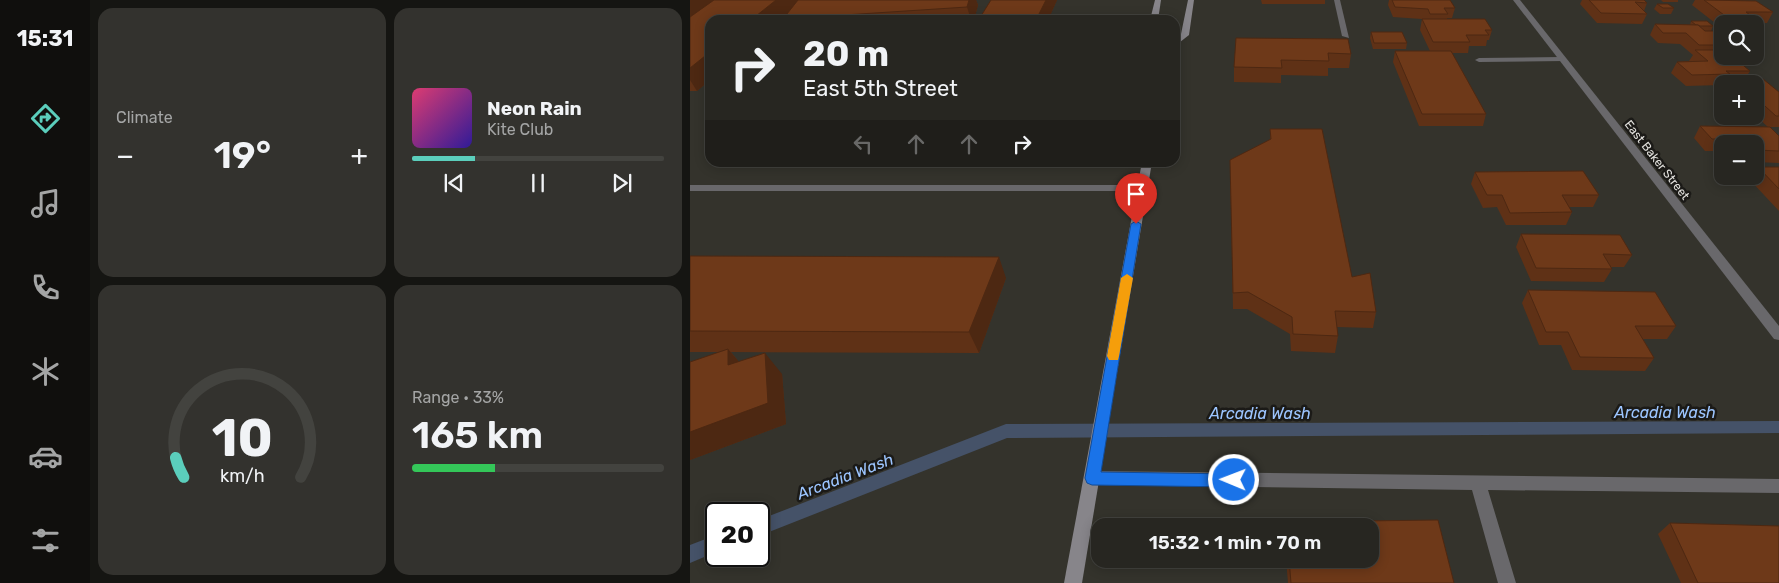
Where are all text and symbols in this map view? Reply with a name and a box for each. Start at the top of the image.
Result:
map controls [1714,15,1764,185]
button: search [1714,15,1764,65]
text: 15:31 [17,25,73,52]
text: 20 m [803,33,889,75]
icon: right [720,35,785,100]
text: East 5th Street [803,75,958,102]
button: + [1714,75,1764,125]
text: Neon Rain [487,97,582,120]
icon: directions [28,101,63,136]
text: Climate [116,108,173,127]
street label: East Baker Street [1622,118,1693,203]
text: Kite Club [487,120,553,139]
icon: left [849,130,877,158]
icon: ahead [902,130,930,158]
icon: ahead [955,130,983,158]
icon: right [1008,130,1036,158]
text: 19° [214,132,271,178]
button: − [1714,135,1764,185]
text: − [116,139,134,172]
text: + [351,139,368,172]
icon: previous [440,169,468,197]
icon: pause [524,169,552,197]
icon: next [608,169,636,197]
pin [1115,173,1157,224]
icon: arrive [1122,180,1150,208]
icon: music [28,186,63,221]
icon: phone [28,270,63,305]
icon: climate [28,354,63,389]
text: Range · 33% [412,388,504,407]
water label: Arcadia Wash [1613,403,1716,422]
water label: Arcadia Wash [1208,404,1311,423]
text: 10 [211,407,273,469]
text: 165 km [412,412,543,458]
icon: car [28,439,63,474]
water label: Arcadia Wash [793,449,896,504]
position arrow [1207,453,1259,505]
text: km/h [220,465,264,486]
speed limit sign: 20 [705,502,770,567]
icon: filters [28,523,63,558]
text: 15:32 · 1 min · 70 m [1149,531,1321,554]

